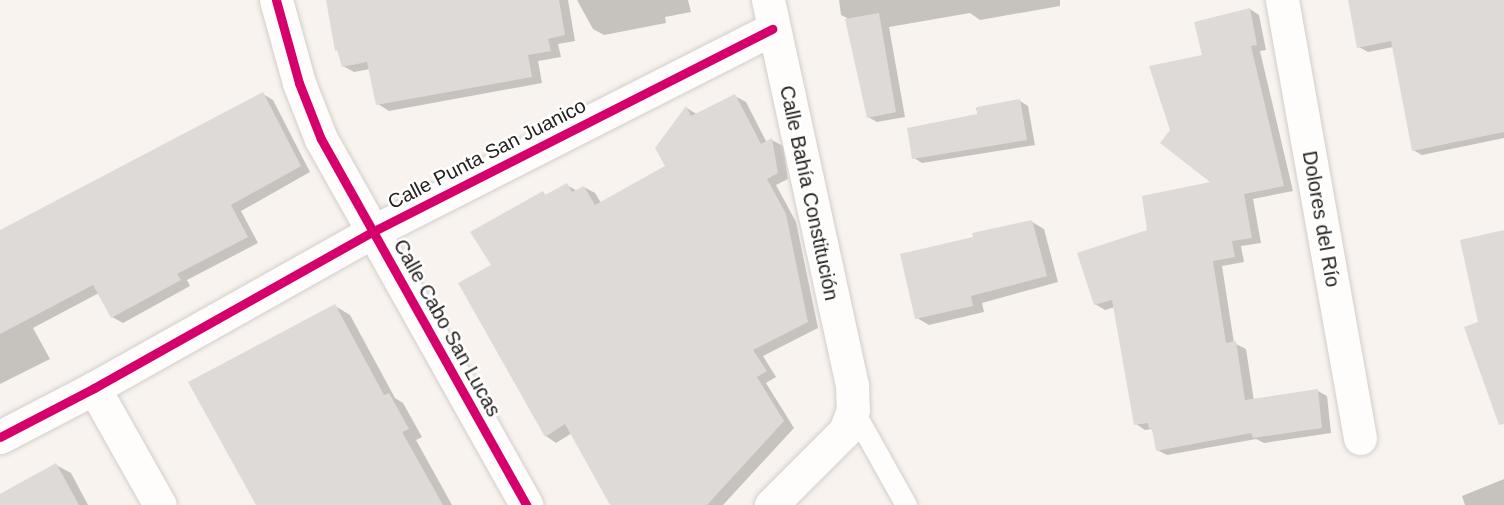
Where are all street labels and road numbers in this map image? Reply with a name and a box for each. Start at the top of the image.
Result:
street label: Calle Bahía Constitución [774,83,844,303]
street label: Calle Punta San Juanico [384,94,590,214]
street label: Dolores del Río [1297,149,1345,289]
street label: Calle Cabo San Lucas [388,235,506,421]

